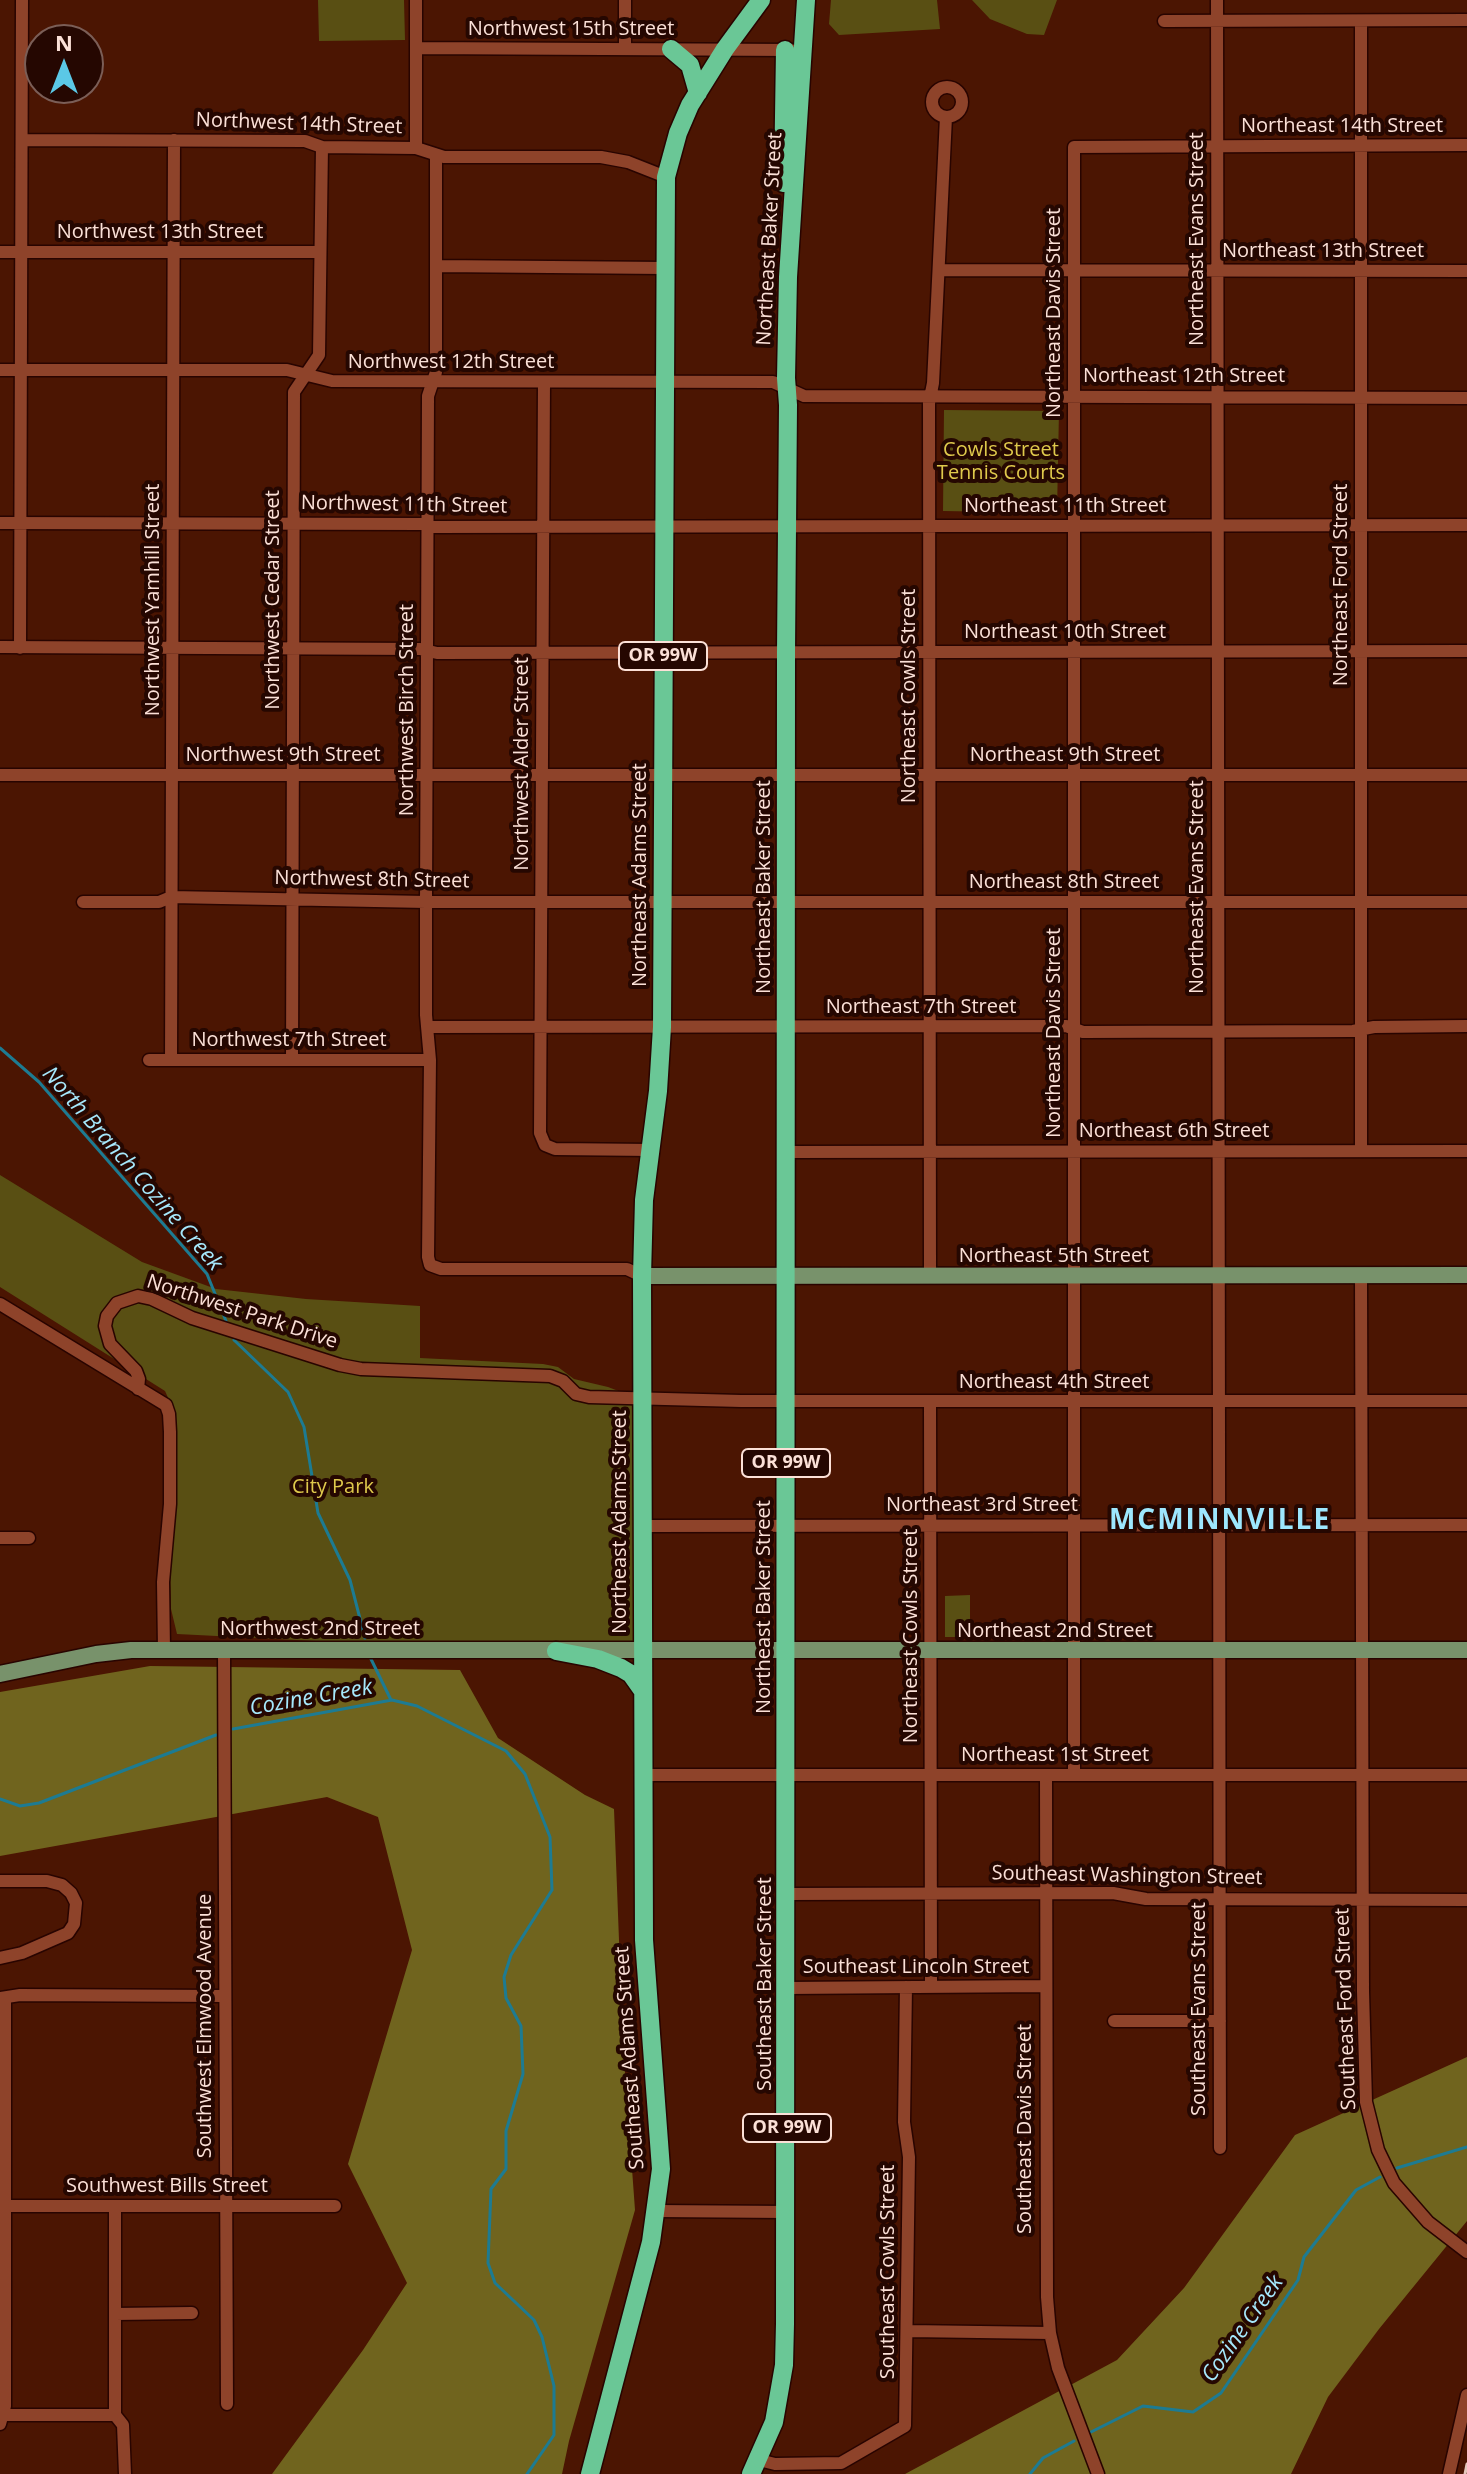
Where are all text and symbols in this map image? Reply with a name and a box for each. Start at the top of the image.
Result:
street label: Northwest 15th Street [468,17,674,41]
north arrow [24,24,104,104]
text: N [55,27,73,57]
street label: Northwest 14th Street [195,108,403,140]
street label: Northeast 14th Street [1241,114,1443,138]
street label: Northeast Baker Street [752,132,788,346]
street label: Northeast Evans Street [1185,132,1209,346]
street label: Northeast Davis Street [1042,208,1066,418]
street label: Northwest 13th Street [57,220,263,244]
street label: Northeast 13th Street [1222,239,1424,263]
street label: Northwest 12th Street [348,350,554,374]
street label: Northeast 12th Street [1083,364,1285,388]
park label: Cowls Street Tennis Courts [937,438,1065,485]
street label: Northwest Yamhill Street [141,484,165,716]
street label: Northeast Ford Street [1329,484,1353,686]
street label: Northwest Cedar Street [261,490,285,710]
street label: Northwest 11th Street [301,491,507,519]
street label: Northeast 11th Street [964,494,1166,518]
street label: Northeast Cowls Street [897,589,921,803]
street label: Northwest Birch Street [395,604,419,816]
street label: Northeast 10th Street [964,620,1166,644]
road number: OR 99W [619,642,707,670]
street label: Northwest Alder Street [510,657,534,871]
street label: Northwest 9th Street [185,743,381,767]
street label: Northeast 9th Street [970,743,1160,767]
street label: Northeast Adams Street [628,763,652,987]
street label: Northeast Baker Street [752,780,776,994]
street label: Northeast Evans Street [1185,780,1209,994]
street label: Northwest 8th Street [274,866,470,894]
street label: Northeast 8th Street [969,870,1159,894]
street label: Northeast Davis Street [1042,928,1066,1138]
street label: Northeast 7th Street [826,995,1016,1019]
street label: Northwest 7th Street [191,1028,387,1052]
water label: North Branch Cozine Creek [36,1062,228,1276]
street label: Northeast 6th Street [1079,1119,1269,1143]
street label: Northeast 5th Street [959,1244,1149,1268]
street label: Northwest Park Drive [144,1270,340,1354]
street label: Northeast 4th Street [959,1370,1149,1394]
street label: Northeast Adams Street [608,1410,632,1634]
road number: OR 99W [742,1449,830,1477]
park label: City Park [292,1475,374,1499]
street label: Northeast 3rd Street [886,1493,1078,1517]
street label: Northeast Baker Street [752,1500,776,1714]
district label: MCMINNVILLE [1109,1504,1331,1538]
street label: Northeast Cowls Street [899,1529,923,1743]
street label: Northwest 2nd Street [220,1617,420,1641]
street label: Northeast 2nd Street [957,1619,1153,1643]
water label: Cozine Creek [248,1674,374,1722]
street label: Northeast 1st Street [961,1743,1149,1767]
street label: Southeast Washington Street [991,1862,1263,1890]
street label: Southeast Baker Street [753,1877,777,2091]
street label: Southwest Elmwood Avenue [193,1894,217,2158]
street label: Southeast Evans Street [1187,1902,1211,2116]
street label: Southeast Ford Street [1330,1907,1362,2111]
street label: Southeast Adams Street [610,1945,650,2171]
street label: Southeast Lincoln Street [803,1955,1029,1979]
street label: Southeast Davis Street [1013,2024,1037,2234]
road number: OR 99W [743,2114,831,2142]
street label: Southeast Cowls Street [876,2165,900,2379]
street label: Southwest Bills Street [66,2174,268,2198]
water label: Cozine Creek [1197,2271,1289,2387]

